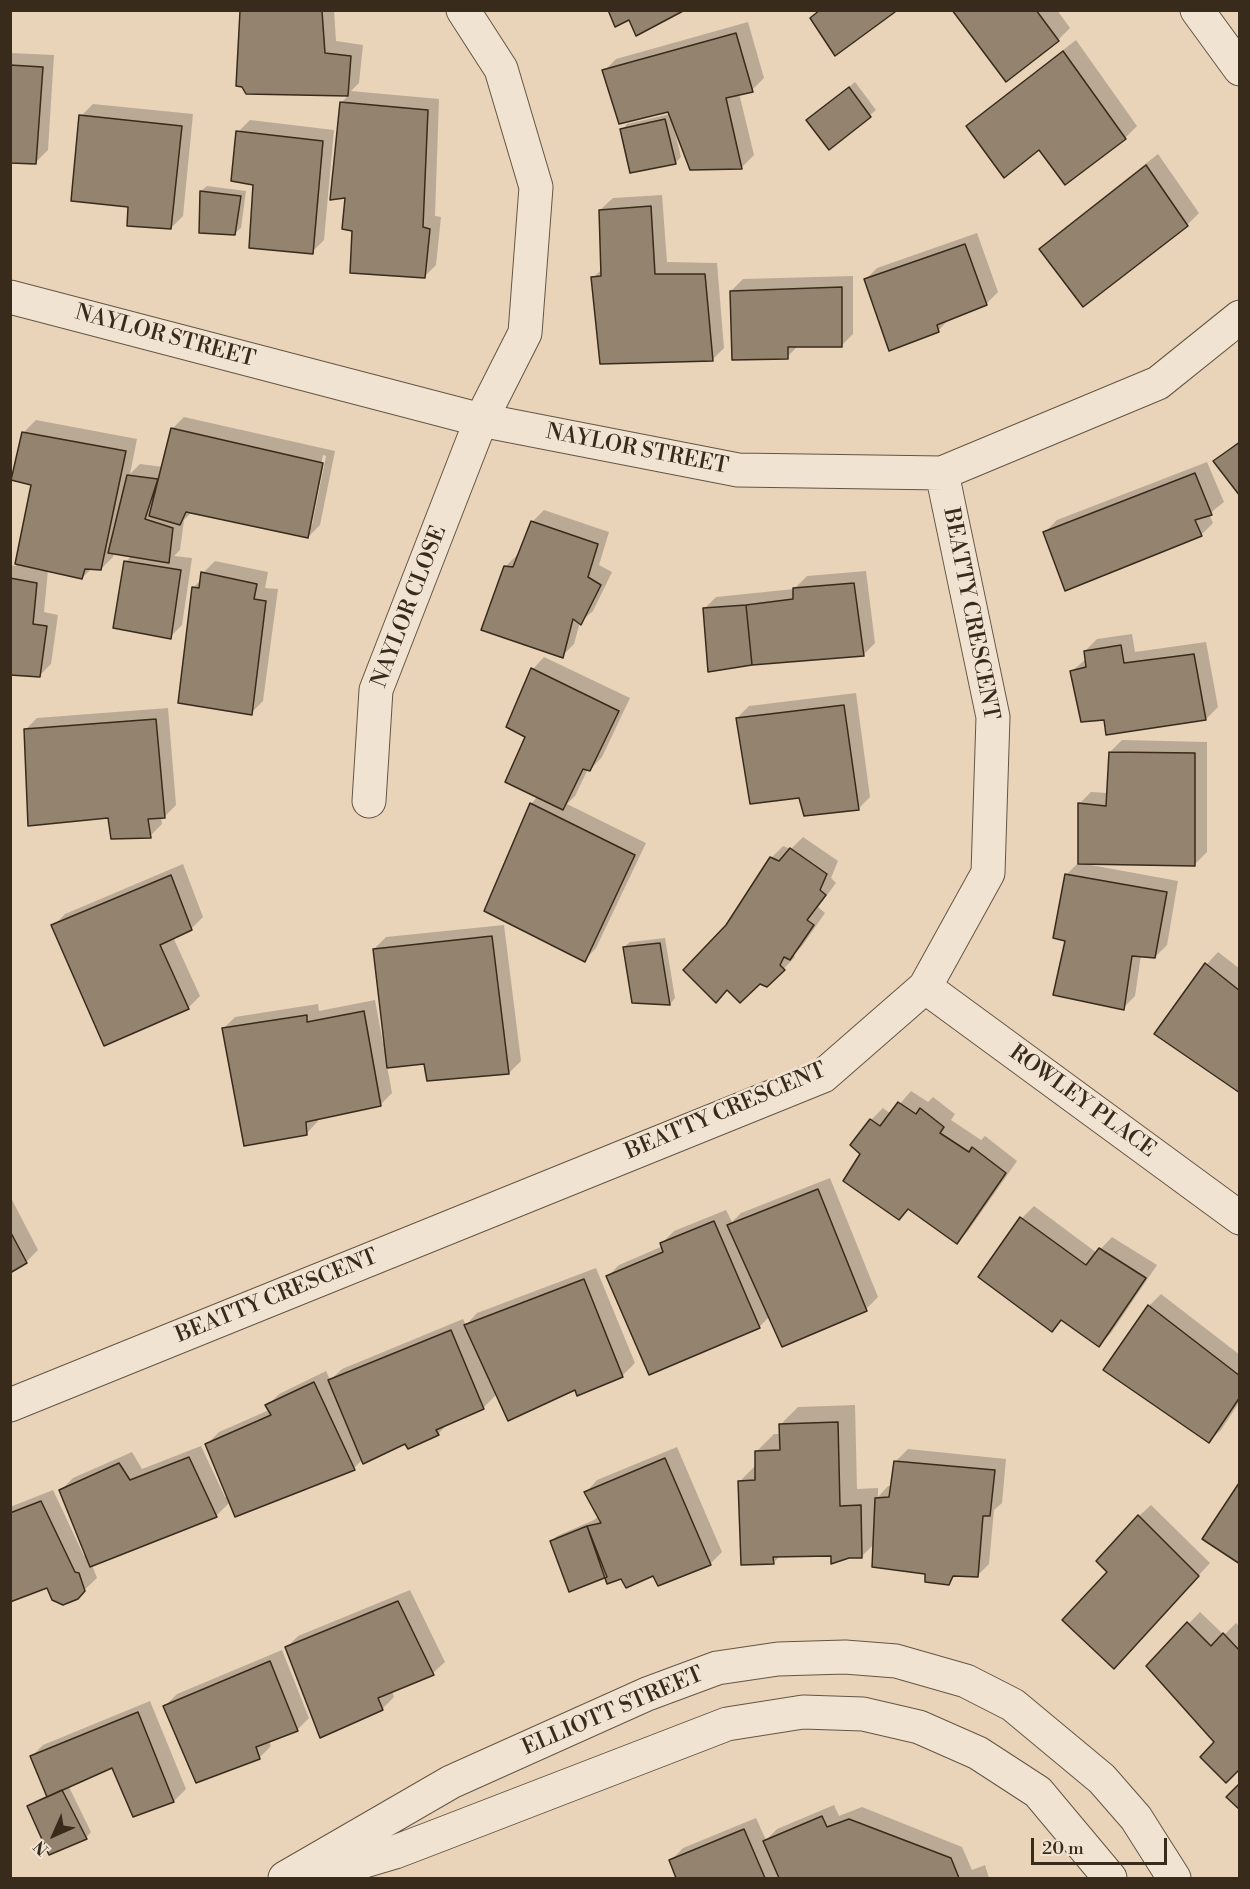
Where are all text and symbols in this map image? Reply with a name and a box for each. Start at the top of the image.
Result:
street label: NAYLOR STREET [72,300,258,374]
street label: NAYLOR STREET [544,419,730,481]
street label: BEATTY CRESCENT [936,506,1004,722]
street label: NAYLOR CLOSE [367,522,453,692]
street label: ROWLEY PLACE [1004,1040,1160,1164]
street label: BEATTY CRESCENT [622,1058,830,1166]
street label: BEATTY CRESCENT [172,1244,382,1350]
street label: ELLIOTT STREET [518,1662,708,1762]
north arrow [24,1805,84,1865]
scale bar [1034,1826,1170,1864]
text: N [30,1836,53,1859]
text: 20 m [1042,1837,1084,1860]

